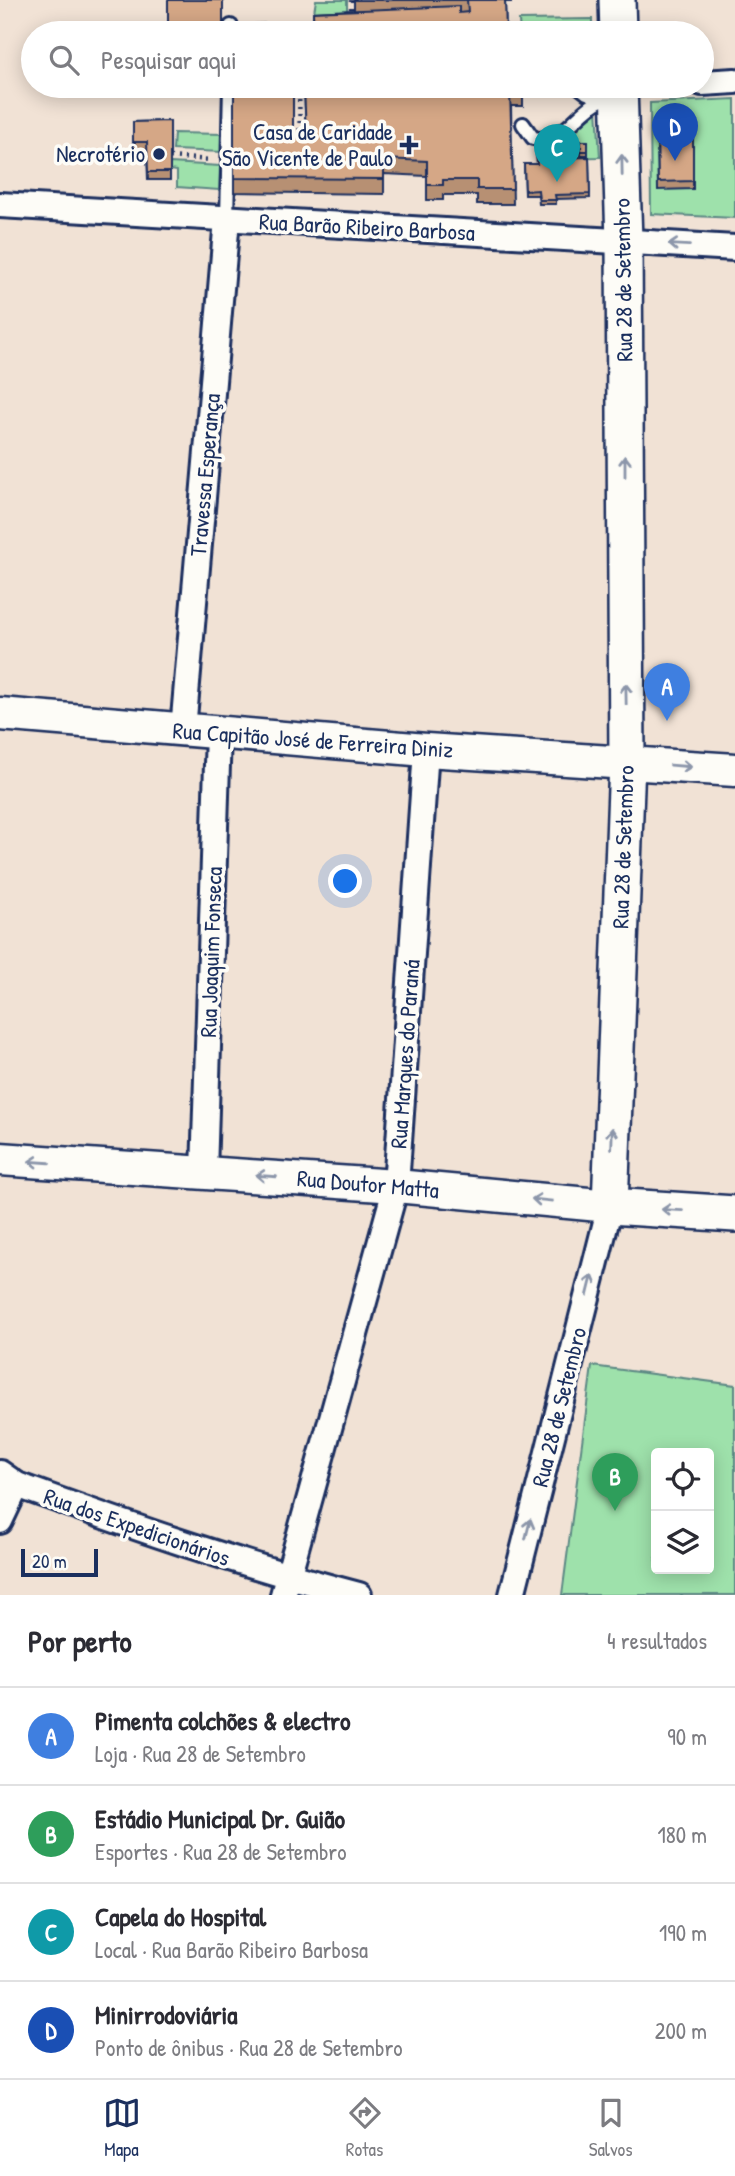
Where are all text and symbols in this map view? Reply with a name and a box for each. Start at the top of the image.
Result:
search box [21,21,714,98]
icon: search [45,41,83,79]
text: Pesquisar aqui [101,42,237,77]
pin: D [652,103,698,161]
place label: Casa de Caridade São Vicente de Paulo [222,116,393,173]
pin: C [534,124,580,182]
marker: Casa de Caridade São Vicente de Paulo [399,135,419,155]
place label: Necrotério [56,138,145,169]
marker: Necrotério [151,146,167,162]
one-way arrow [615,154,628,177]
street label: Rua 28 de Setembro [606,198,639,362]
street label: Rua Barão Ribeiro Barbosa [258,205,476,248]
one-way arrow [668,238,691,251]
street label: Travessa Esperança [182,392,227,558]
one-way arrow [618,455,632,478]
pin: A [644,663,690,721]
one-way arrow [619,682,633,705]
street label: Rua Capitão José de Ferreira Diniz [172,714,454,765]
one-way arrow [669,760,692,773]
street label: Rua 28 de Setembro [604,765,641,929]
your location [328,864,362,898]
street label: Rua Joaquim Fonseca [192,866,229,1038]
street label: Rua Marques do Paraná [382,958,427,1150]
one-way arrow [606,1127,619,1150]
one-way arrow [29,1155,51,1168]
street label: Rua Doutor Matta [296,1162,440,1205]
one-way arrow [255,1170,278,1183]
one-way arrow [531,1193,554,1206]
one-way arrow [662,1203,684,1216]
one-way arrow [584,1274,597,1296]
street label: Rua 28 de Setembro [524,1324,593,1490]
map controls [651,1448,714,1574]
button: locate [651,1448,714,1511]
pin: B [592,1453,638,1511]
street label: Rua dos Expedicionários [40,1480,234,1573]
button: layers [651,1511,714,1574]
one-way arrow [522,1518,535,1541]
scale bar [21,1546,98,1578]
text: 20 m [32,1548,67,1574]
text: Por perto [28,1621,132,1661]
text: 4 resultados [607,1625,707,1656]
text: Pimenta colchões & electro [95,1703,350,1738]
text: A [45,1721,57,1752]
text: 90 m [667,1721,707,1752]
text: Loja · Rua 28 de Setembro [95,1738,306,1769]
text: Estádio Municipal Dr. Guião [95,1801,345,1836]
text: B [45,1819,57,1850]
text: 180 m [657,1819,707,1850]
text: Esportes · Rua 28 de Setembro [95,1836,346,1867]
text: Capela do Hospital [95,1899,266,1934]
text: C [45,1917,57,1948]
text: 190 m [659,1917,707,1948]
text: Local · Rua Barão Ribeiro Barbosa [95,1934,368,1965]
text: Minirrodoviária [95,1997,237,2032]
text: D [46,2015,56,2046]
text: 200 m [655,2015,707,2046]
text: Ponto de ônibus · Rua 28 de Setembro [95,2032,403,2063]
tab: Mapa [103,2094,141,2162]
tab: Rotas [346,2094,384,2162]
tab: Salvos [589,2094,632,2162]

